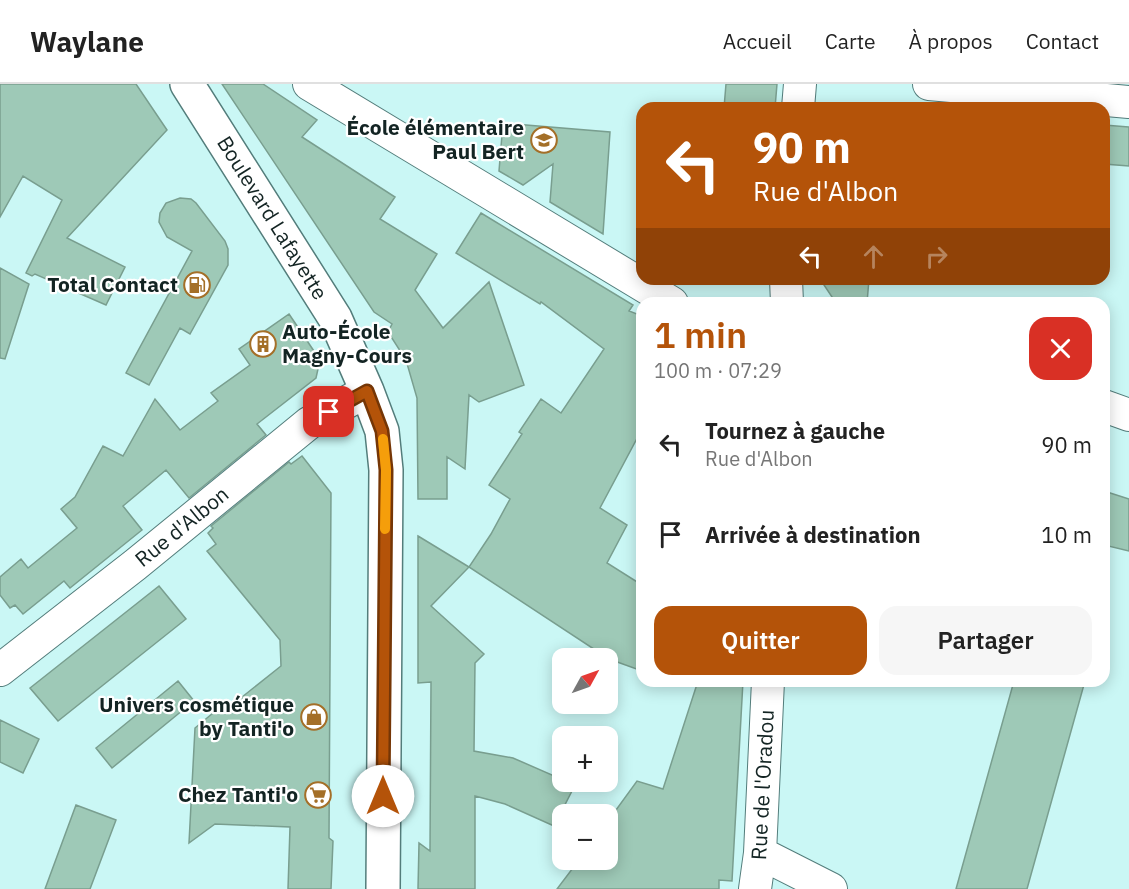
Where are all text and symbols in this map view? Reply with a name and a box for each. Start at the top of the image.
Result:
text: Waylane [30,23,144,60]
text: Accueil [723,27,792,55]
text: Carte [825,27,876,55]
text: À propos [909,27,993,55]
text: Contact [1026,27,1099,55]
place label: École élémentaire Paul Bert [347,113,524,165]
text: 90 m [753,120,851,175]
school or university icon: École élémentaire Paul Bert [529,125,559,155]
icon: left [654,126,732,204]
street label: Boulevard Lafayette [211,130,335,305]
text: Rue d'Albon [753,173,898,208]
icon: left [794,240,827,273]
icon: ahead [857,240,890,273]
icon: right [920,240,953,273]
place label: Total Contact [47,270,178,298]
fuel station icon: Total Contact [182,270,212,300]
text: 1 min [654,311,747,358]
place label: Auto-École Magny-Cours [282,317,412,369]
button: close [1029,317,1092,380]
building icon: Auto-École Magny-Cours [248,329,278,359]
text: 100 m · 07:29 [654,357,782,384]
pin [303,386,354,437]
icon: arrive [312,395,345,428]
text: Tournez à gauche [705,416,885,445]
icon: left [654,428,687,461]
text: 90 m [1041,430,1092,459]
text: Rue d'Albon [705,445,813,472]
street label: Rue d'Albon [129,480,234,573]
icon: arrive [654,518,687,551]
text: Arrivée à destination [705,520,921,549]
text: 10 m [1041,520,1092,549]
button: Quitter [654,606,867,675]
button: Partager [879,606,1092,675]
north arrow [552,648,618,714]
map controls [552,648,618,870]
place label: Univers cosmétique by Tanti'o [99,690,294,742]
shop icon: Univers cosmétique by Tanti'o [299,702,329,732]
street label: Rue de l'Oradou [744,709,780,861]
button: + [552,726,618,792]
position arrow [351,764,415,828]
place label: Chez Tanti'o [178,780,298,808]
supermarket icon: Chez Tanti'o [303,780,333,810]
button: − [552,804,618,870]

